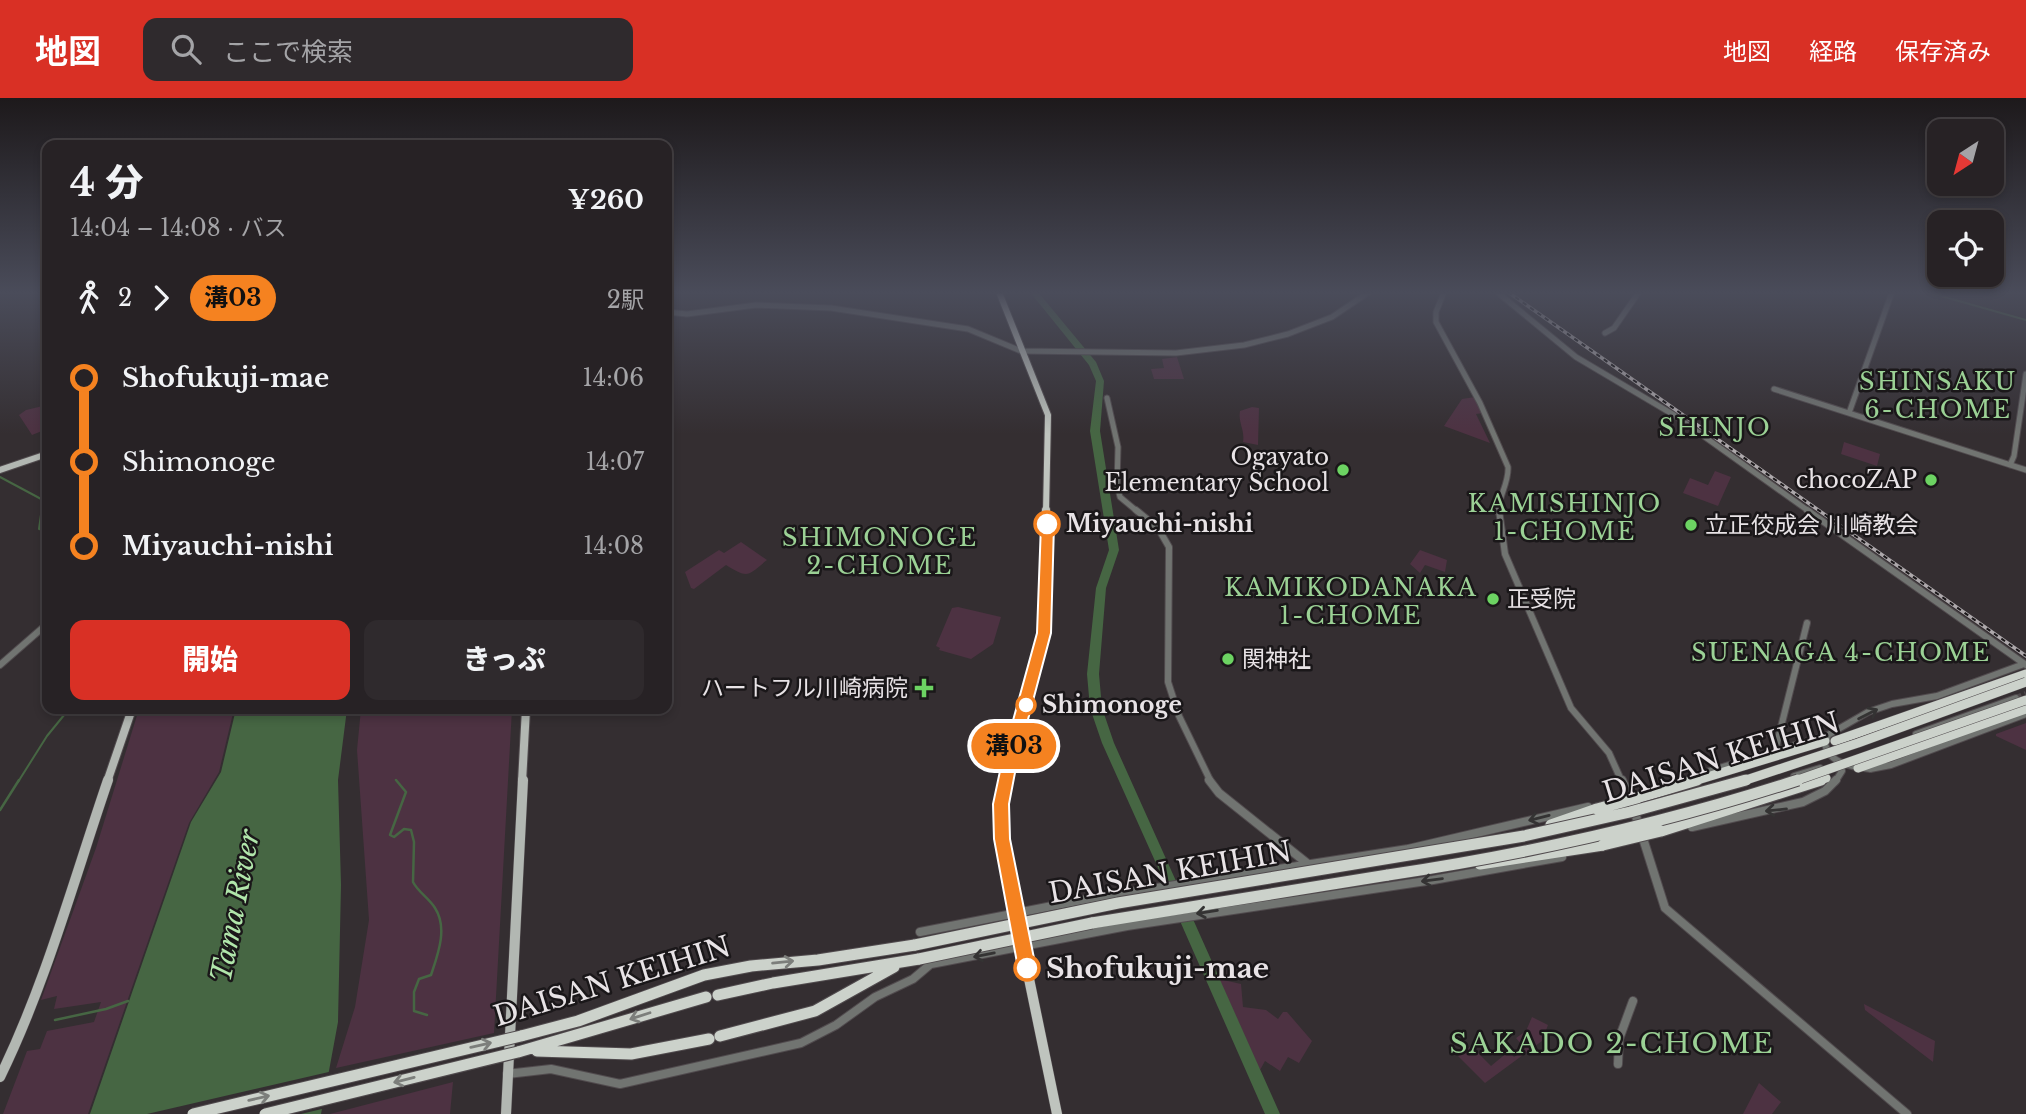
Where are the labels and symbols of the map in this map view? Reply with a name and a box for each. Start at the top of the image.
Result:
north arrow [1927,119,2004,196]
district label: SHINSAKU 6-CHOME [1859,367,2017,424]
district label: SHINJO [1658,413,1772,442]
place label: Ogayato Elementary School [1104,443,1329,497]
marker: Ogayato Elementary School [1335,462,1351,478]
place label: chocoZAP [1796,466,1917,494]
marker: chocoZAP [1923,472,1939,488]
district label: KAMISHINJO 1-CHOME [1468,489,1662,546]
place label: Miyauchi-nishi [1066,510,1253,538]
marker: Miyauchi-nishi [1034,511,1060,537]
place label: 立正佼成会 川崎教会 [1705,511,1919,539]
marker: 立正佼成会 川崎教会 [1683,517,1699,533]
district label: SHIMONOGE 2-CHOME [782,523,978,580]
district label: KAMIKODANAKA 1-CHOME [1224,573,1478,630]
place label: 正受院 [1507,585,1576,613]
marker: 正受院 [1485,591,1501,607]
district label: SUENAGA 4-CHOME [1691,638,1991,667]
place label: 関神社 [1242,645,1311,673]
marker: 関神社 [1220,651,1236,667]
place label: ハートフル川崎病院 [701,674,908,702]
marker: ハートフル川崎病院 [914,678,934,698]
place label: Shimonoge [1042,691,1182,719]
marker: Shimonoge [1016,695,1036,715]
street label: DAISAN KEIHIN [1598,705,1844,810]
one-way arrow [1858,706,1878,720]
line badge: 溝03 [974,723,1054,769]
one-way arrow [1765,803,1787,816]
one-way arrow [1528,812,1551,825]
water label: Tama River [204,826,268,985]
street label: DAISAN KEIHIN [1046,834,1294,911]
one-way arrow [1421,873,1444,886]
one-way arrow [1196,906,1219,919]
street label: DAISAN KEIHIN [489,929,735,1034]
one-way arrow [973,948,996,962]
place label: Shofukuji-mae [1046,951,1269,986]
marker: Shofukuji-mae [1014,955,1040,981]
one-way arrow [771,956,794,969]
one-way arrow [630,1010,652,1023]
district label: SAKADO 2-CHOME [1449,1026,1775,1061]
one-way arrow [469,1038,492,1051]
one-way arrow [393,1074,416,1087]
one-way arrow [248,1091,270,1104]

